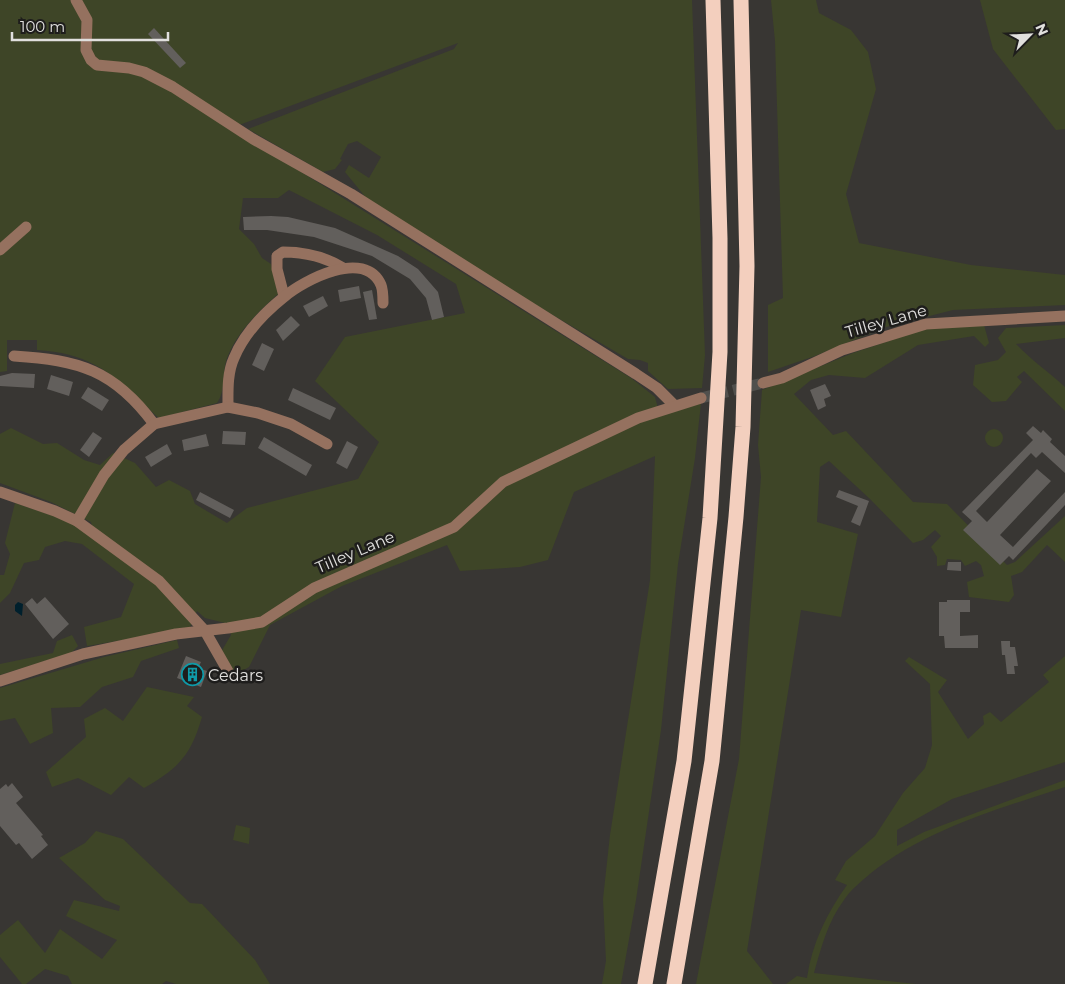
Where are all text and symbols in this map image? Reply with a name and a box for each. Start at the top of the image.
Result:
scale bar [12,10,169,42]
north arrow [1005,10,1055,60]
text: 100 m [20,17,65,36]
text: N [1031,21,1052,39]
street label: Tilley Lane [843,300,929,342]
street label: Tilley Lane [313,527,397,577]
building icon: Cedars [180,663,204,687]
place label: Cedars [208,666,263,685]

